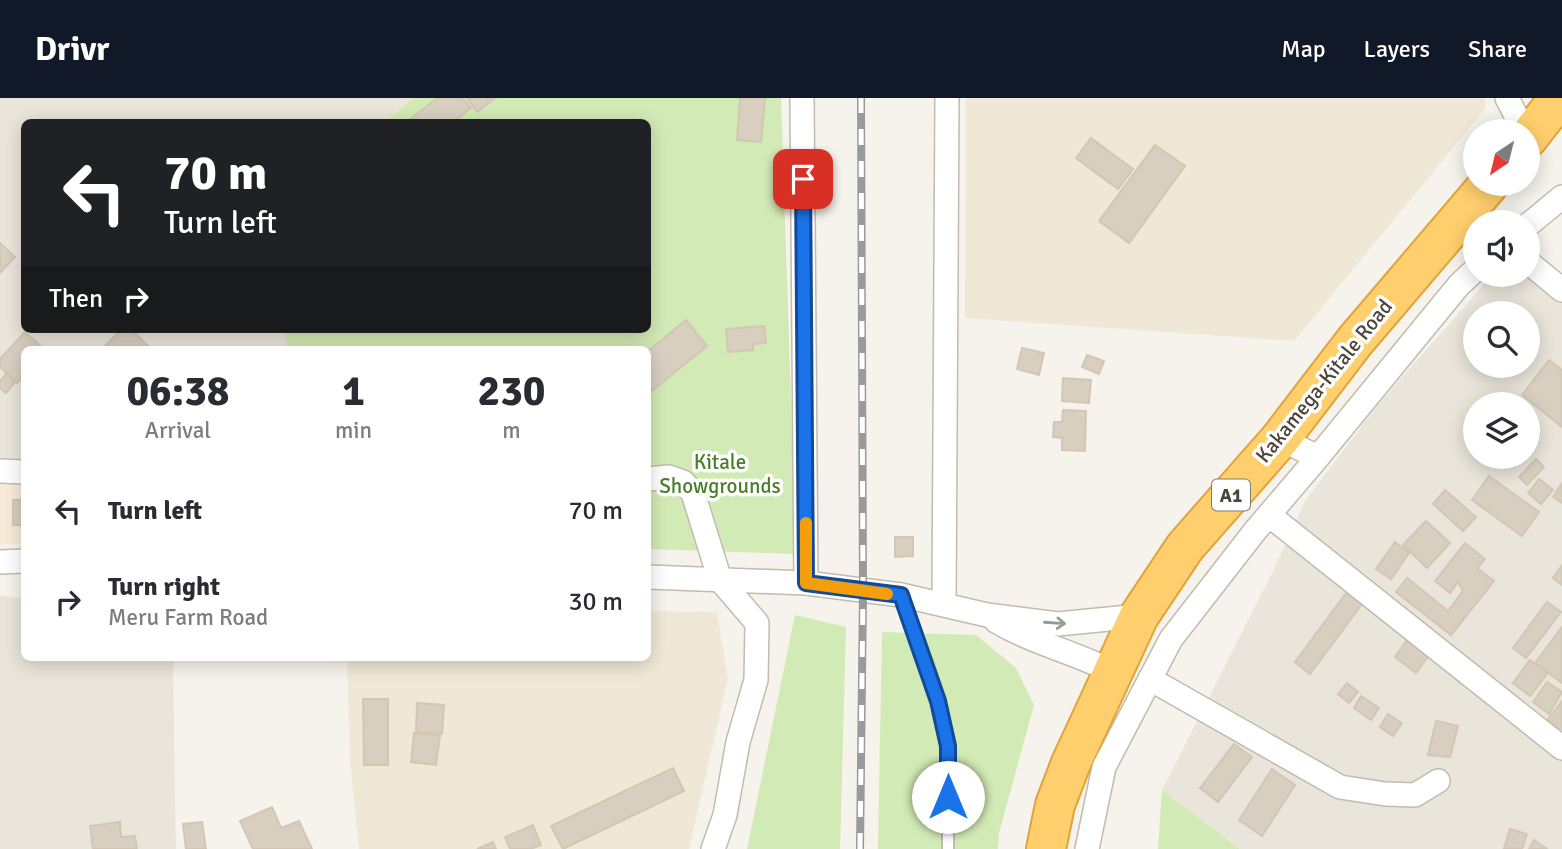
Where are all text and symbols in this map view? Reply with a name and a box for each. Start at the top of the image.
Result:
text: Drivr [35,29,109,70]
text: Map [1281,34,1326,64]
text: Layers [1364,34,1430,64]
text: Share [1468,34,1527,64]
north arrow [1463,119,1540,196]
map controls [1463,119,1540,469]
text: 70 m [164,143,267,203]
icon: left [49,147,140,238]
pin [773,149,833,209]
icon: arrive [784,160,822,198]
text: Turn left [164,203,277,242]
button: sound [1463,210,1540,287]
icon: right [117,280,155,318]
text: Then [49,283,103,315]
street label: Kakamega-Kitale Road [1250,294,1398,468]
button: search [1463,301,1540,378]
text: 06:38 [126,366,230,417]
text: 1 [342,366,365,417]
text: 230 [477,366,546,417]
button: layers [1463,392,1540,469]
text: Arrival [145,416,211,445]
text: min [335,416,372,445]
text: m [502,416,521,445]
park label: Kitale Showgrounds [659,449,781,499]
road number: A1 [1212,480,1250,510]
icon: left [49,492,87,530]
text: Turn left [108,495,202,527]
text: 70 m [568,495,623,527]
text: Turn right [108,571,220,603]
icon: right [49,583,87,621]
text: 30 m [568,586,623,618]
text: Meru Farm Road [108,603,268,632]
one-way arrow [1043,617,1066,630]
position arrow [911,760,985,834]

